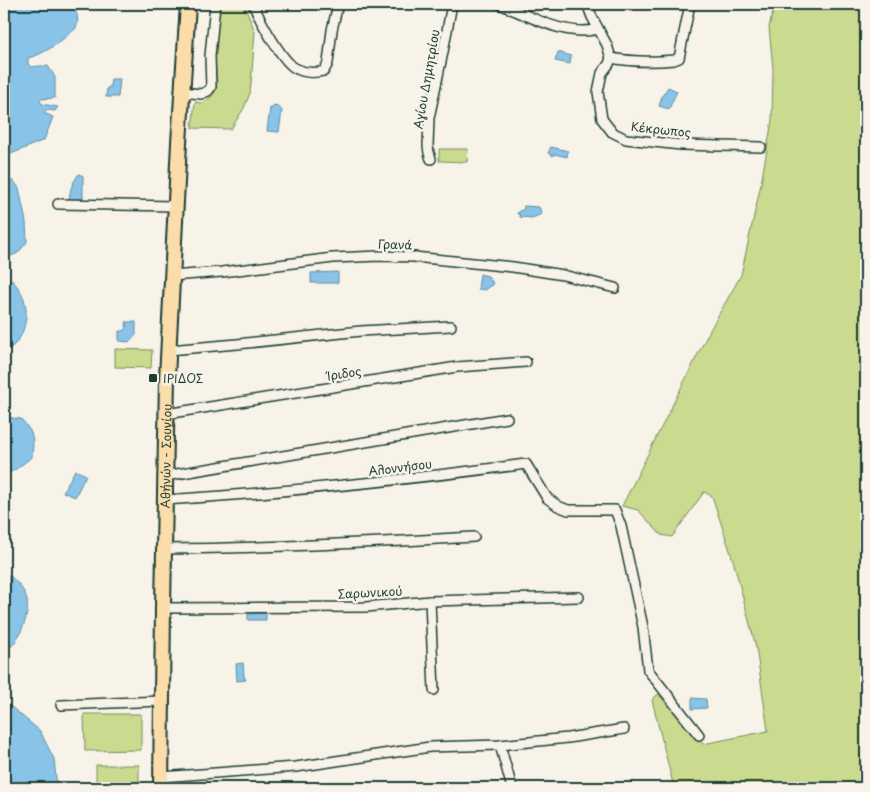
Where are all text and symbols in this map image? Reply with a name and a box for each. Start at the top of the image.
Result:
street label: Αγίου Δημητρίου [408,28,444,130]
street label: Κέκρωπος [630,117,692,141]
street label: Γρανά [378,234,413,254]
street label: Ίριδος [324,361,363,385]
place label: ΙΡΙΔΟΣ [163,369,203,387]
marker: ΙΡΙΔΟΣ [147,372,159,384]
street label: Αθήνών - Σουνίου [156,403,176,508]
street label: Αλοννήσου [367,454,433,480]
street label: Σαρωνικού [337,581,403,603]

